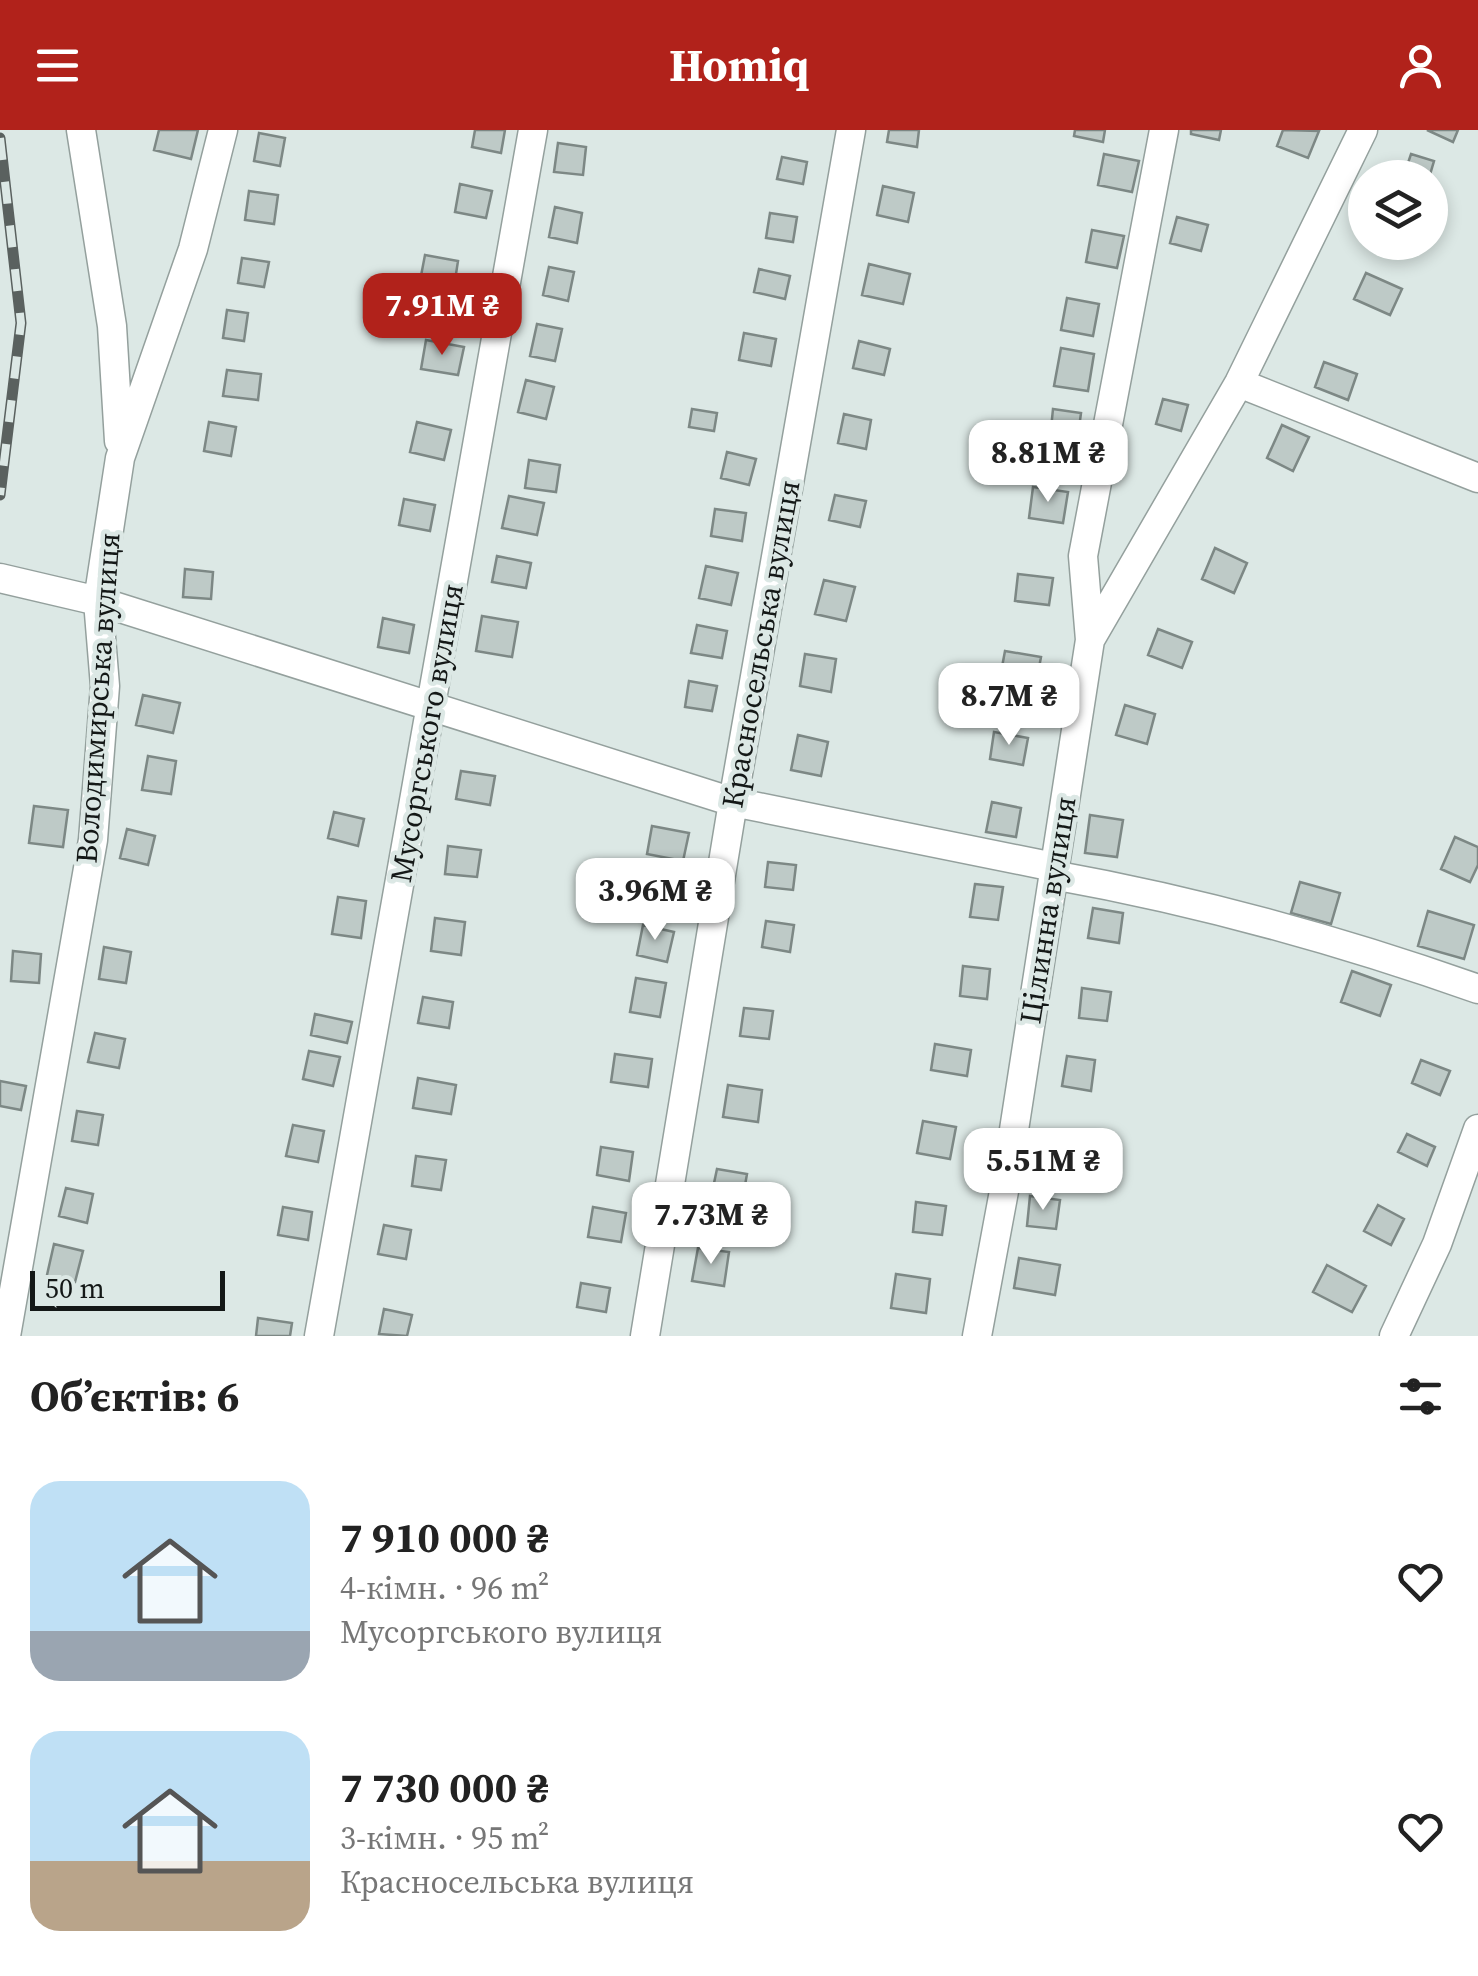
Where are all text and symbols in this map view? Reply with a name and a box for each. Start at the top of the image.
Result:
text: Homiq [669,34,809,96]
icon: menu [30,38,85,93]
icon: person [1393,38,1448,93]
map controls [1348,160,1448,260]
button: layers [1348,160,1448,260]
pin: 7.91M ₴ [350,273,534,358]
text: 7.91M ₴ [385,283,499,327]
pin: 8.81M ₴ [956,420,1140,505]
text: 8.81M ₴ [991,430,1105,474]
street label: Красносельська вулиця [712,477,810,811]
street label: Володимирська вулиця [65,531,130,865]
street label: Мусоргського вулиця [380,580,473,885]
pin: 8.7M ₴ [928,663,1090,748]
text: 8.7M ₴ [960,673,1058,717]
street label: Цілинна вулиця [1009,793,1086,1026]
pin: 3.96M ₴ [563,858,747,943]
text: 3.96M ₴ [598,868,712,912]
pin: 5.51M ₴ [951,1128,1135,1213]
text: 5.51M ₴ [986,1138,1100,1182]
pin: 7.73M ₴ [619,1182,803,1267]
text: 7.73M ₴ [654,1192,768,1236]
scale bar [30,1266,225,1310]
text: 50 m [45,1269,105,1307]
text: Об’єктів: 6 [30,1367,240,1425]
icon: filters [1393,1369,1448,1424]
text: 7 910 000 ₴ [340,1508,549,1566]
icon: home [110,1521,230,1641]
icon: heart [1393,1554,1448,1609]
text: 4-кімн. · 96 m² [340,1566,549,1610]
text: Мусоргського вулиця [340,1610,663,1654]
text: 7 730 000 ₴ [340,1758,549,1816]
icon: home [110,1771,230,1891]
icon: heart [1393,1804,1448,1859]
text: 3-кімн. · 95 m² [340,1816,549,1860]
text: Красносельська вулиця [340,1860,694,1904]

